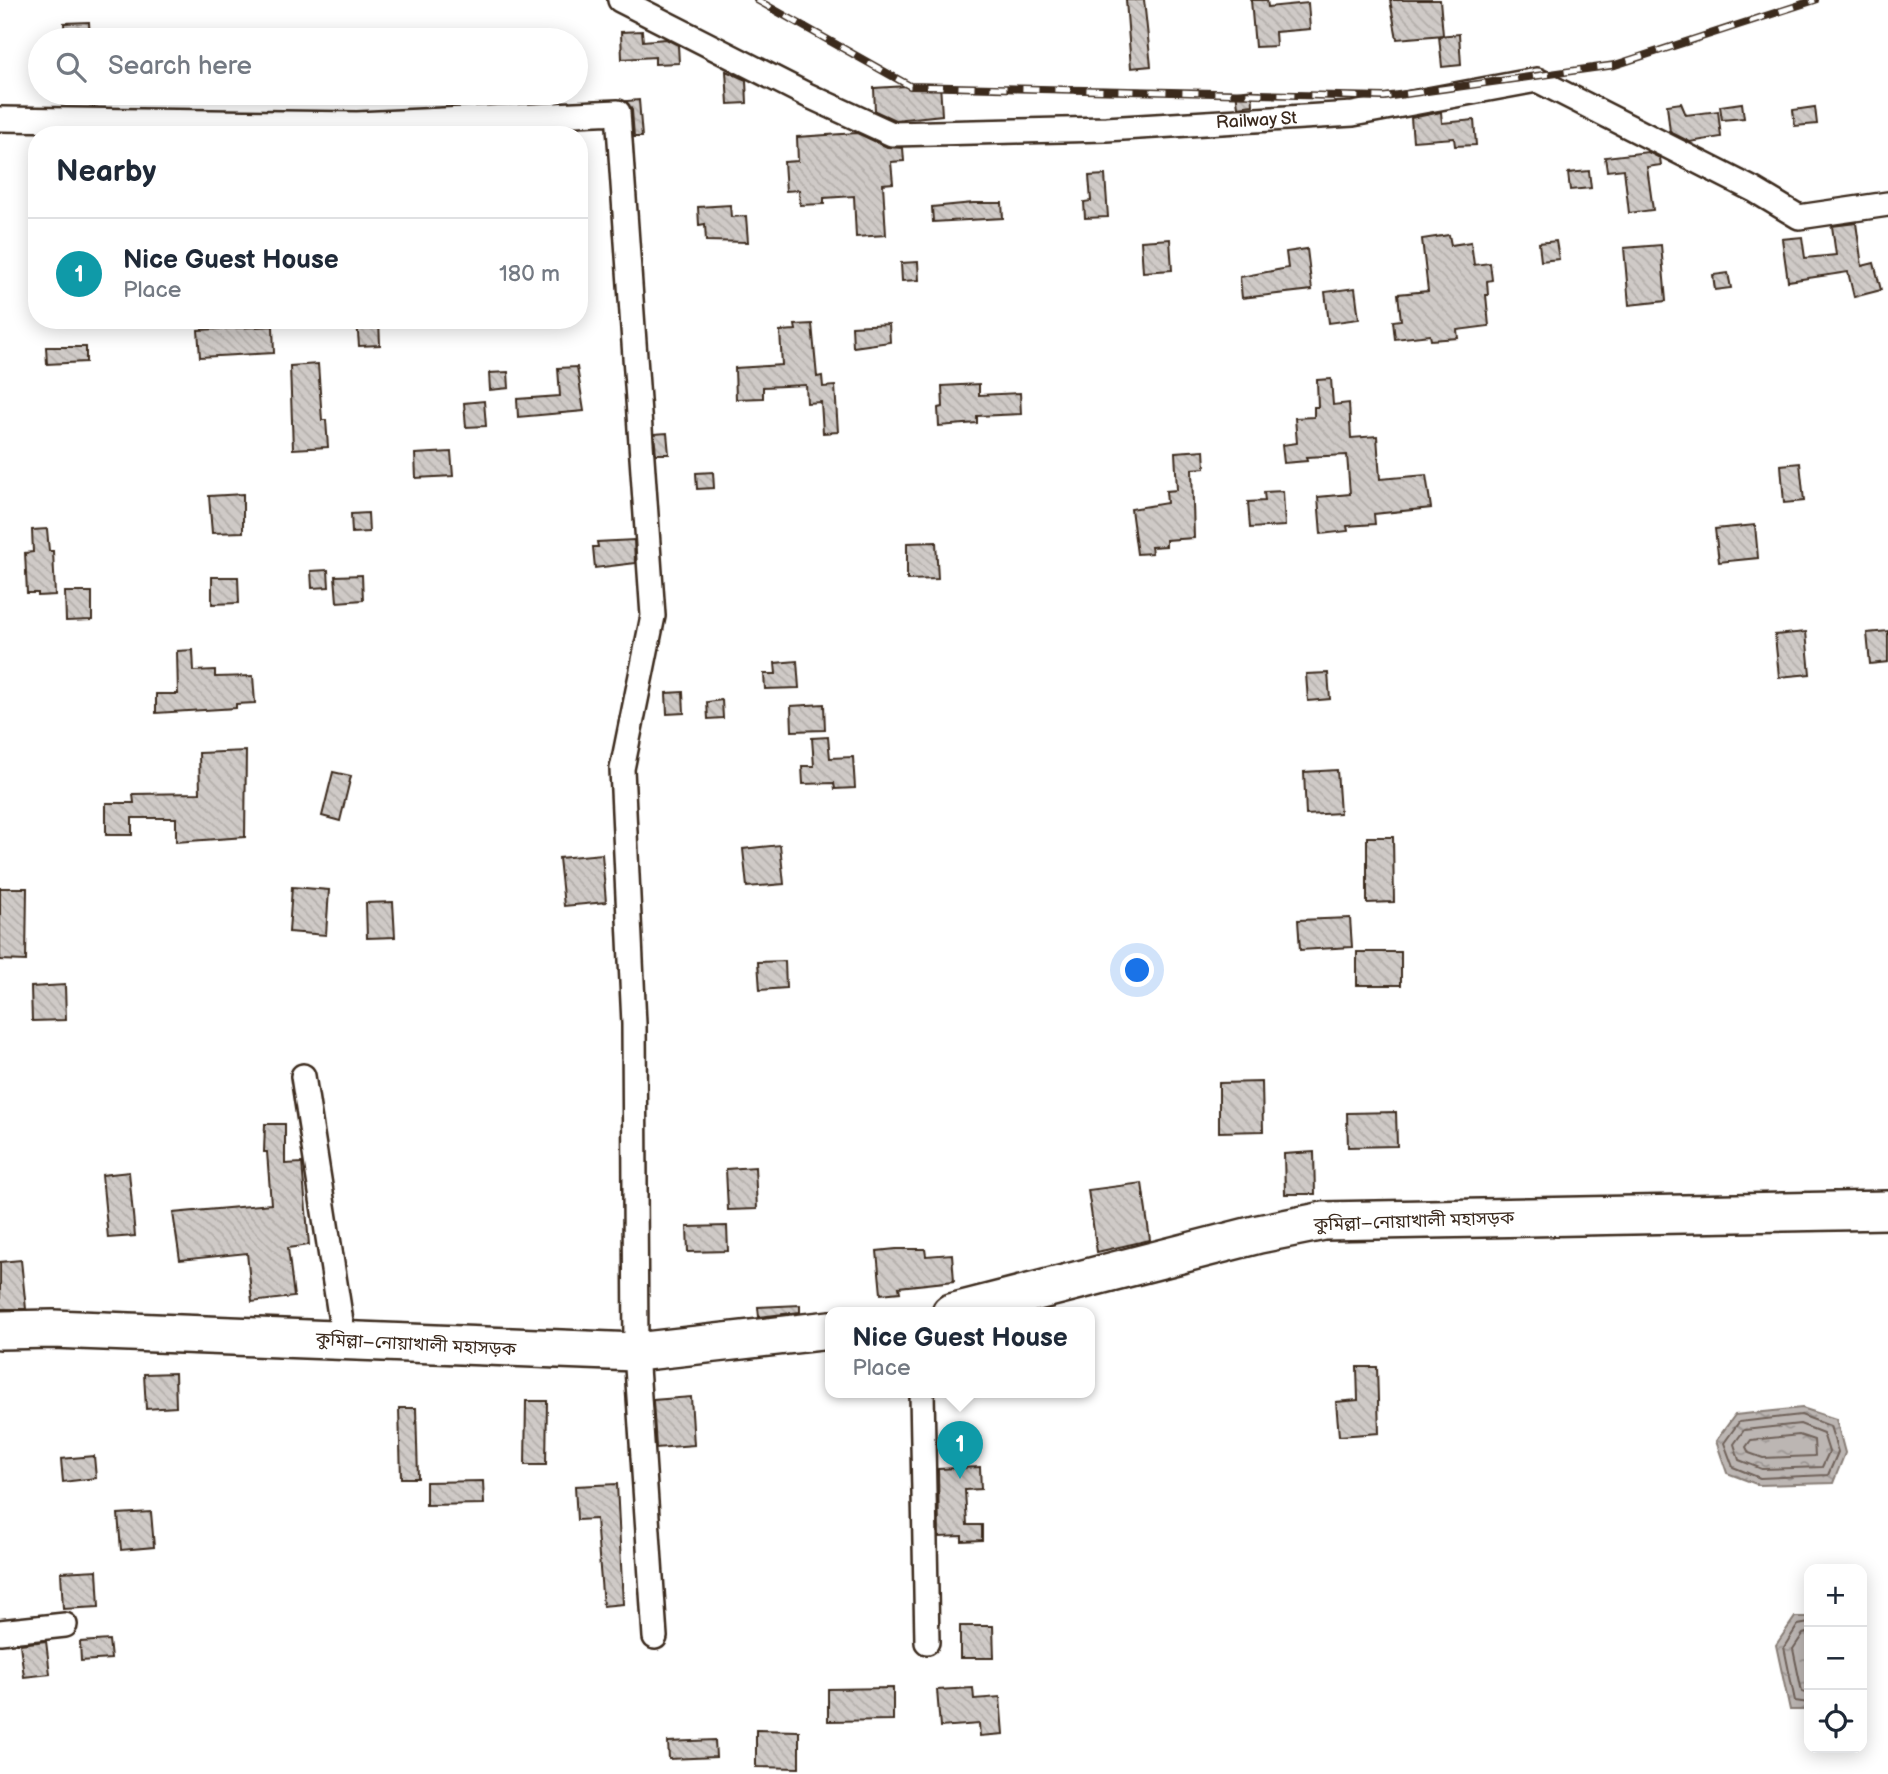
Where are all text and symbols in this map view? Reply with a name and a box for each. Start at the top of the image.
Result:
search box [28,28,588,105]
icon: search [52,48,90,86]
text: Search here [108,51,252,82]
street label: Railway St [1215,107,1298,133]
text: Nearby [56,154,156,190]
text: Nice Guest House [123,245,339,276]
text: 1 [74,260,84,288]
text: 180 m [499,260,560,288]
text: Place [123,276,181,304]
your location [1120,953,1154,987]
street label: কুমিল্লা–নোয়াখালী মহাসড়ক [1312,1207,1515,1236]
popup [825,1307,1095,1398]
text: Nice Guest House [852,1323,1068,1354]
street label: কুমিল্লা–নোয়াখালী মহাসড়ক [314,1329,517,1360]
text: Place [852,1354,911,1382]
pin: 1 [937,1421,983,1479]
map controls [1804,1564,1867,1753]
button: + [1804,1564,1867,1627]
button: − [1804,1627,1867,1690]
button: locate [1804,1690,1867,1753]

